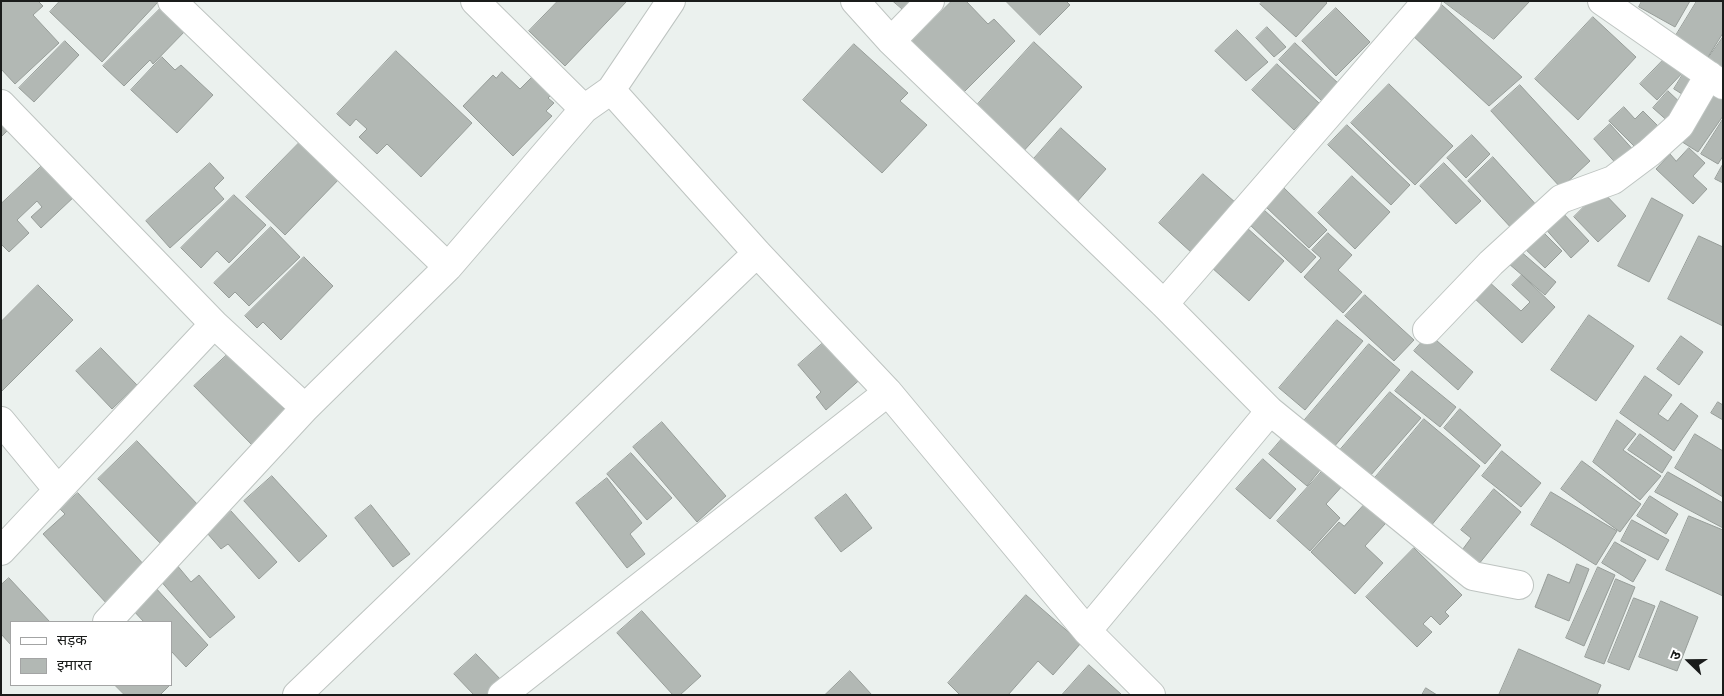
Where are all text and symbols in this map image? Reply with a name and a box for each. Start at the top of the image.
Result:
legend [10,621,172,686]
text: सड़क [57,630,87,650]
north arrow [1664,636,1714,686]
text: उ [1665,648,1685,663]
text: इमारत [57,655,92,675]

